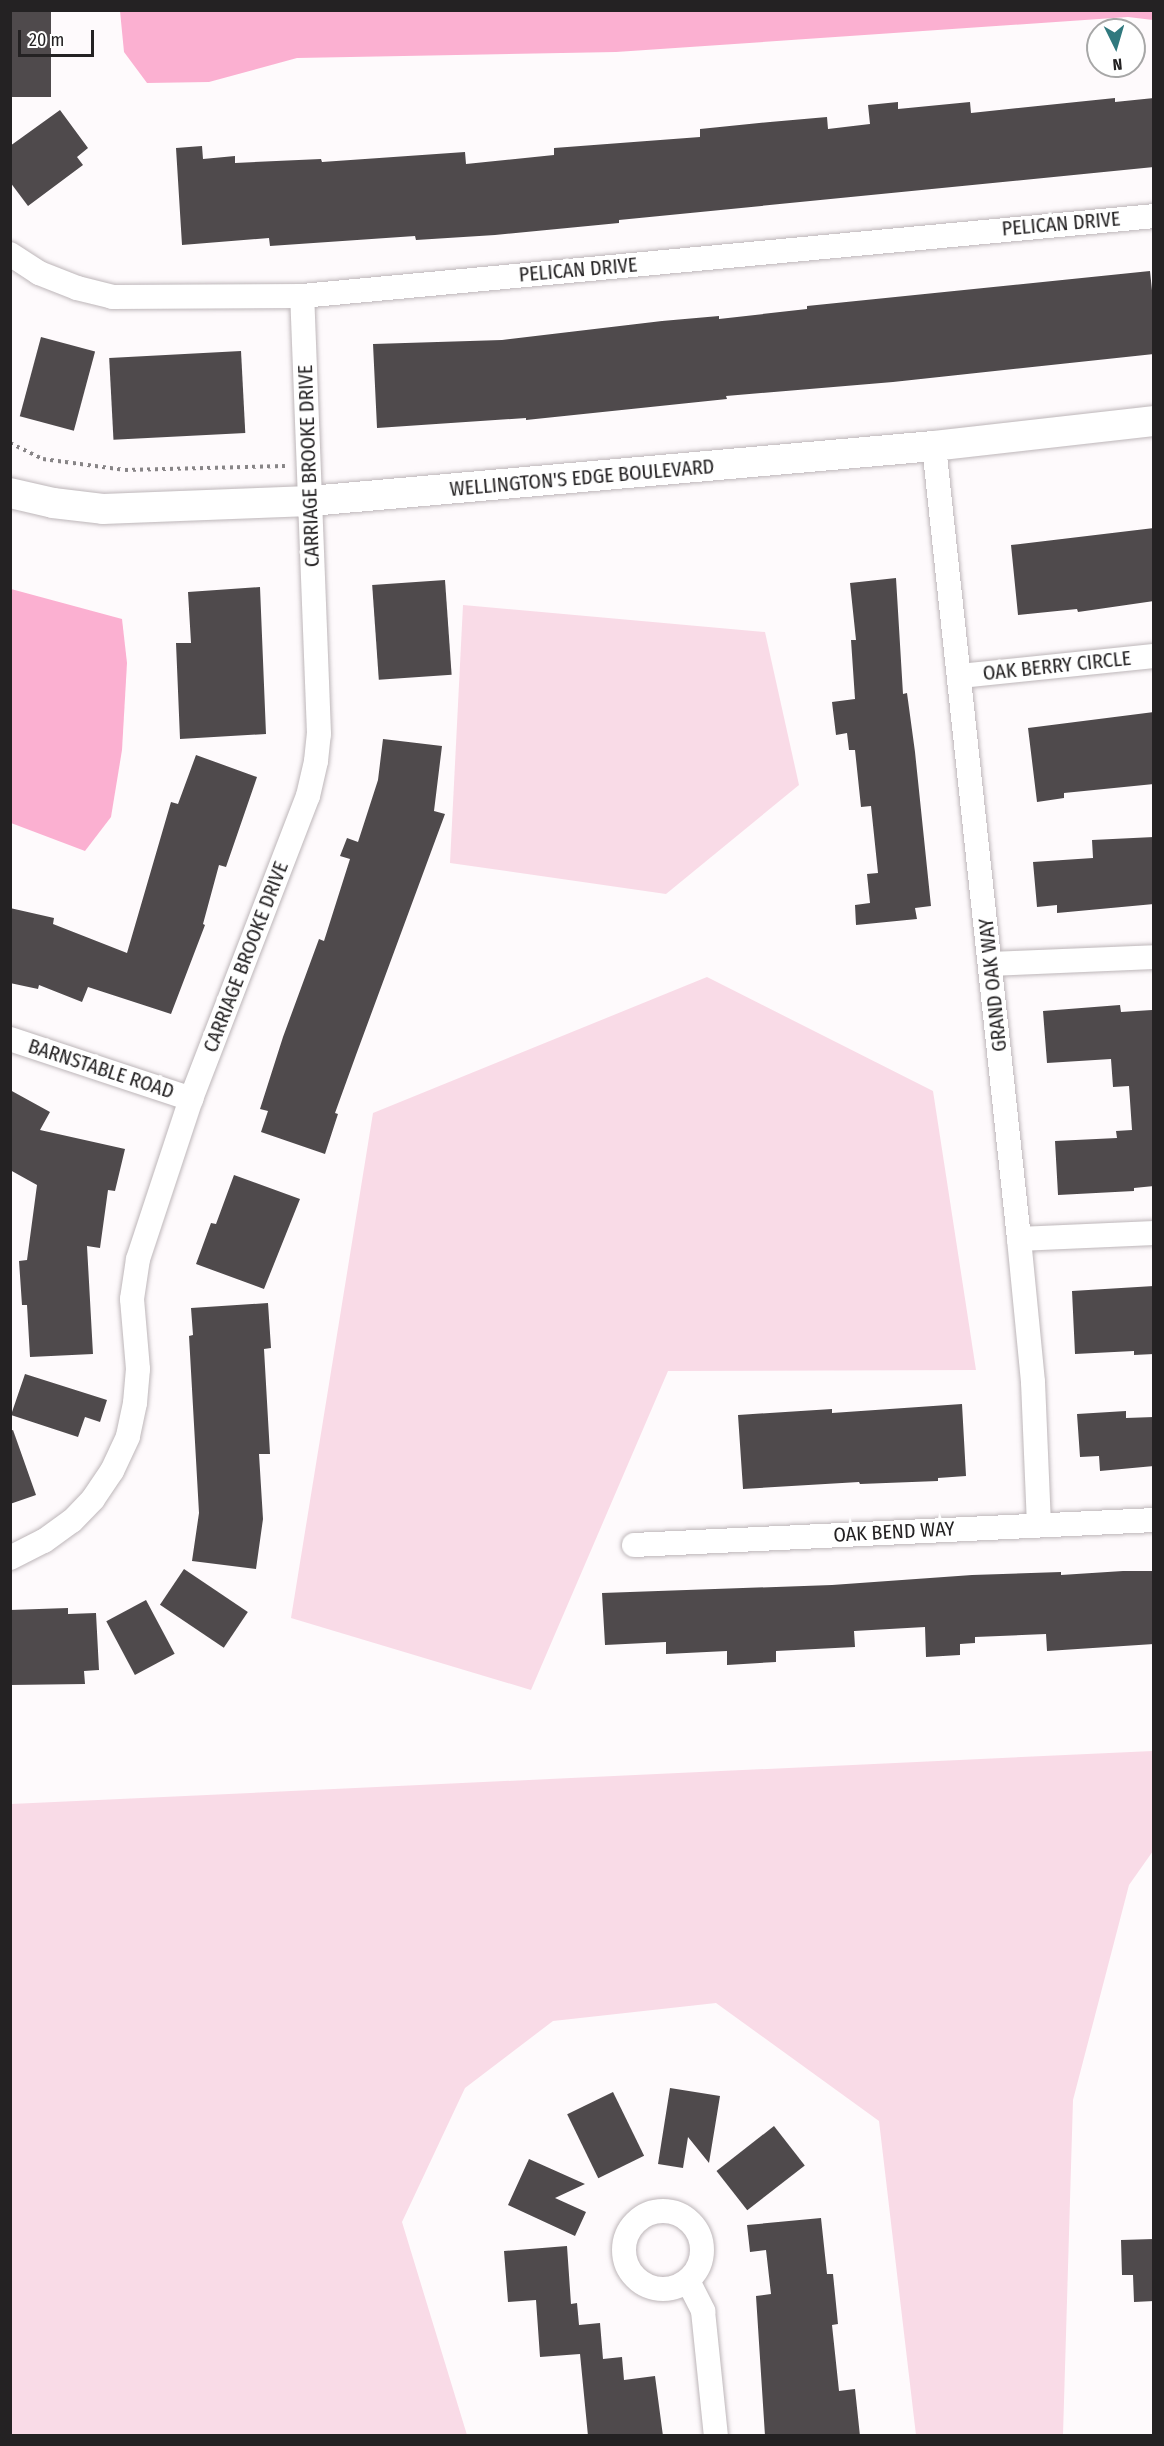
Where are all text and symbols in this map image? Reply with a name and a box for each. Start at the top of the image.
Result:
scale bar [21,18,98,56]
north arrow [1086,18,1146,78]
text: 20 m [29,29,64,51]
text: N [1112,55,1123,74]
street label: PELICAN DRIVE [1001,207,1121,241]
street label: PELICAN DRIVE [518,253,638,287]
street label: CARRIAGE BROOKE DRIVE [293,364,325,568]
street label: WELLINGTON'S EDGE BOULEVARD [449,454,715,502]
street label: OAK BERRY CIRCLE [982,646,1132,686]
street label: CARRIAGE BROOKE DRIVE [199,858,293,1056]
street label: GRAND OAK WAY [974,917,1012,1053]
street label: BARNSTABLE ROAD [25,1034,177,1104]
street label: OAK BEND WAY [833,1517,955,1547]

